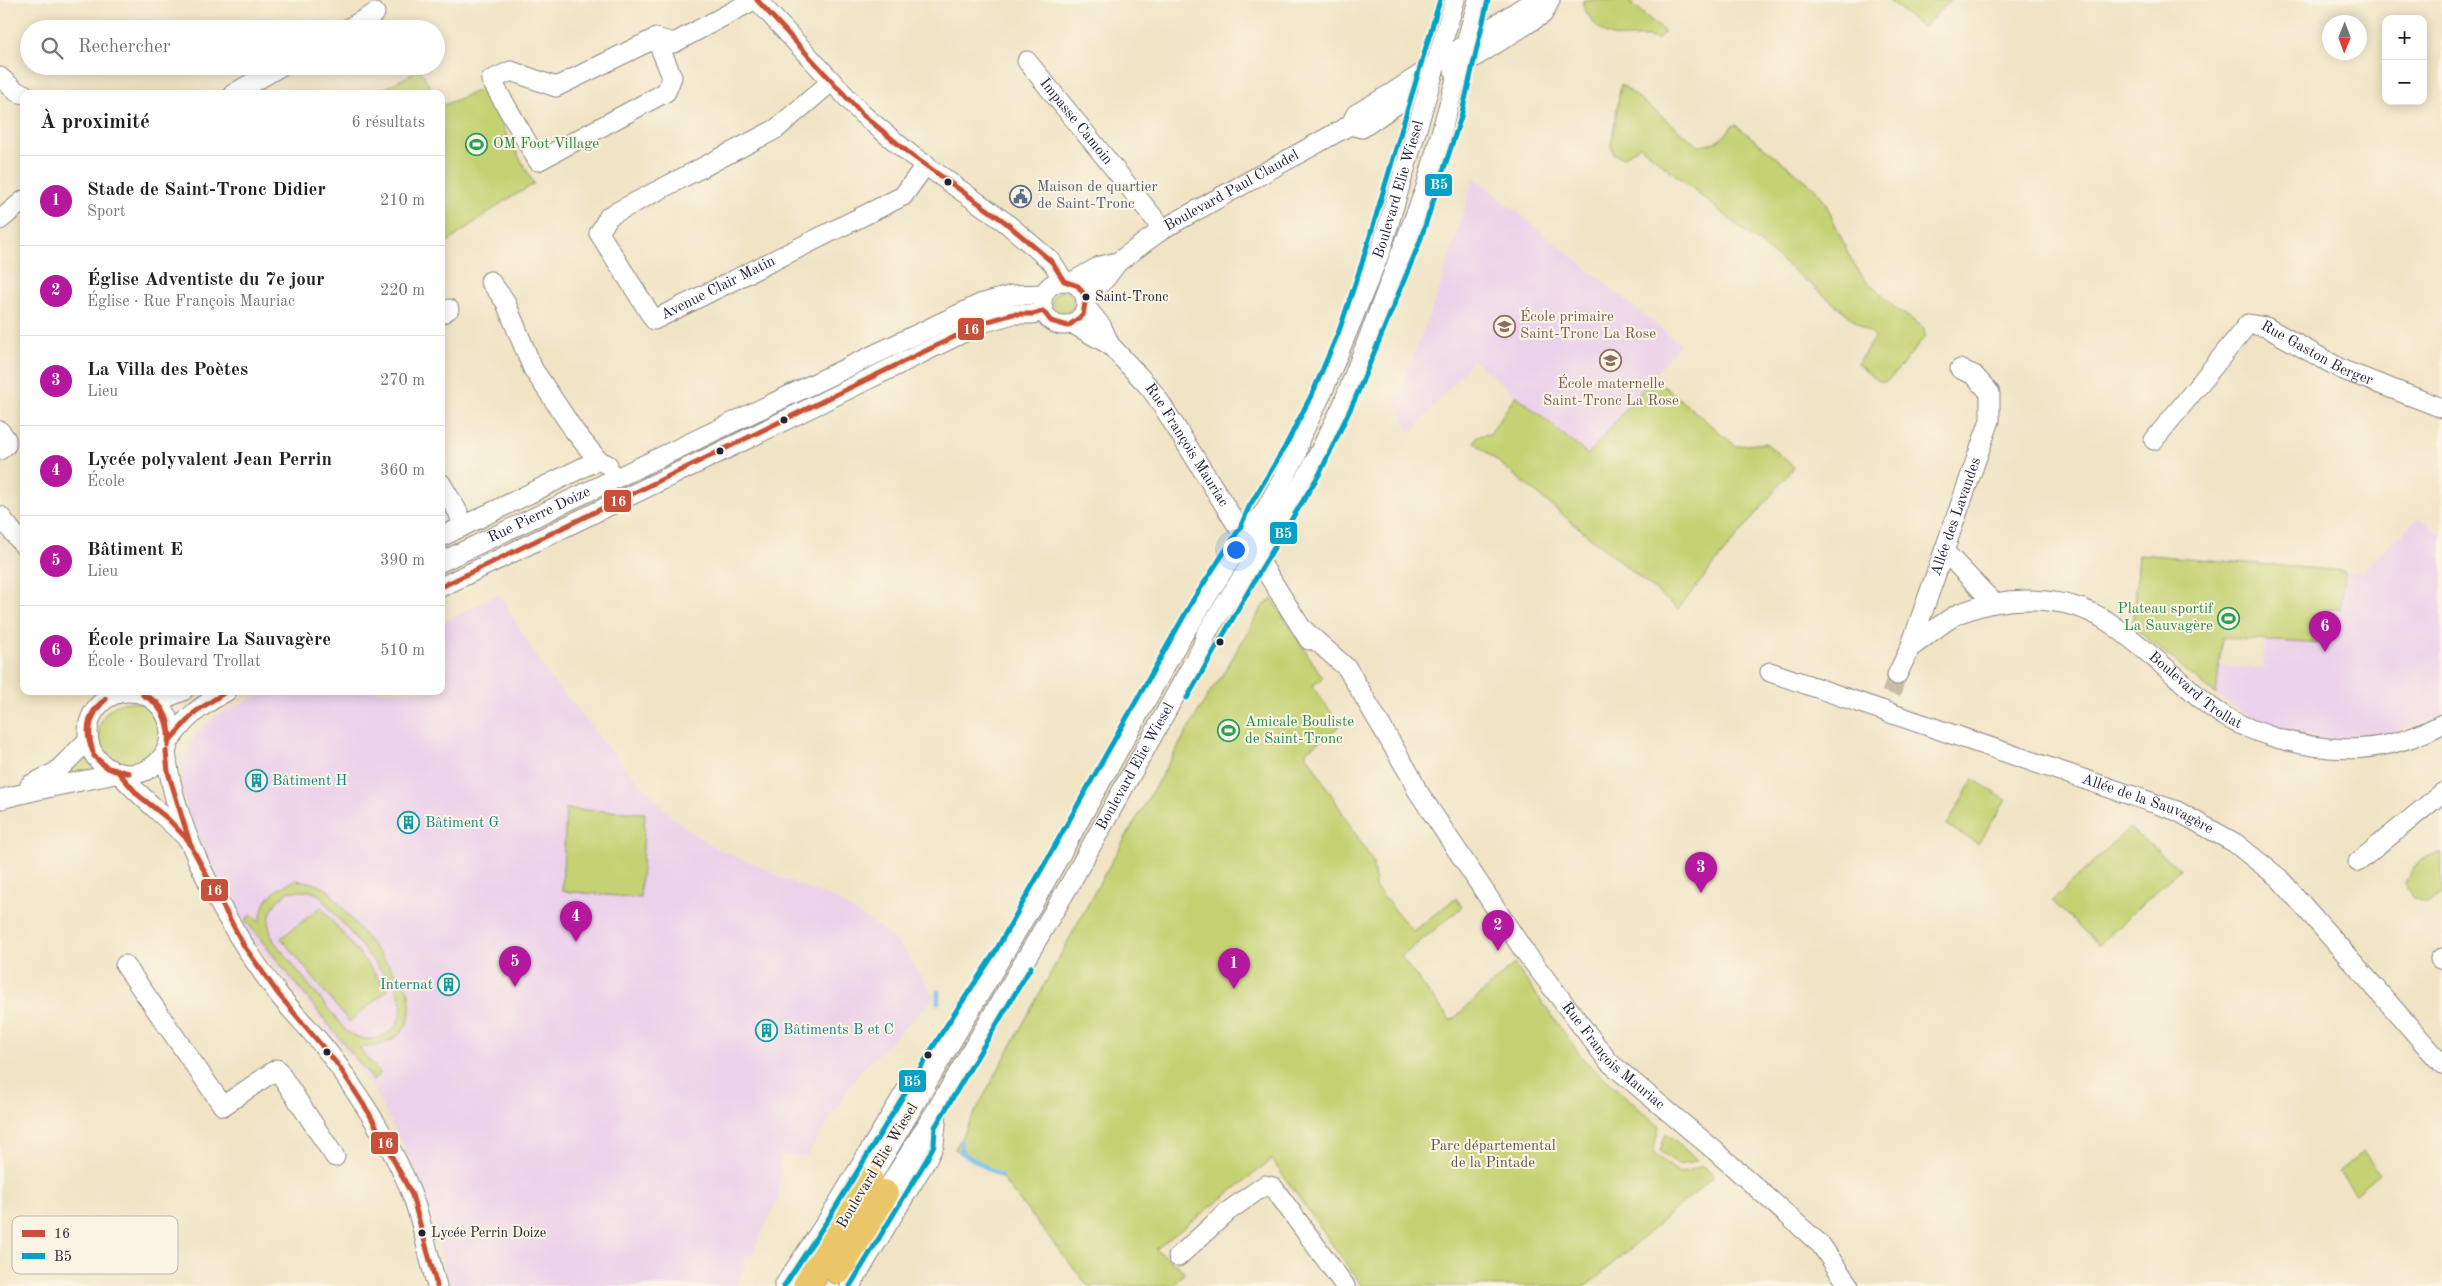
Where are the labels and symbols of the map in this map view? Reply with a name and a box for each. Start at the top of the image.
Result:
north arrow [2322,15,2367,60]
street label: Impasse Camoin [1037,76,1115,168]
street label: Boulevard Elie Wiesel [1371,119,1426,261]
sports icon: OM Foot Village [465,132,489,156]
place label: OM Foot Village [493,137,599,152]
street label: Boulevard Paul Claudel [1162,147,1302,234]
line badge: B5 [1424,173,1453,197]
unlabelled marker [943,177,953,187]
text: B5 [1430,178,1448,192]
place label: Maison de quartier de Saint-Tronc [1037,180,1158,212]
public building icon: Maison de quartier de Saint-Tronc [1009,184,1033,208]
street label: Avenue Clair Matin [659,253,778,323]
place label: Saint-Tronc [1095,290,1168,304]
marker: Saint-Tronc [1081,292,1091,302]
place label: École primaire Saint-Tronc La Rose [1520,307,1656,342]
school or university icon: École primaire Saint-Tronc La Rose [1492,314,1516,338]
line badge: 16 [957,317,985,341]
street label: Rue Gaston Berger [2258,318,2375,388]
text: 16 [963,323,979,337]
school or university icon: École maternelle Saint-Tronc La Rose [1599,349,1623,373]
place label: École maternelle Saint-Tronc La Rose [1543,374,1679,409]
street label: Rue François Mauriac [1142,381,1231,510]
unlabelled marker [779,415,789,425]
unlabelled marker [715,446,725,456]
street label: Allée des Lavandes [1928,456,1984,578]
street label: Rue Pierre Doize [486,484,593,546]
line badge: 16 [603,489,632,513]
text: 16 [610,495,626,509]
line badge: B5 [1269,521,1298,545]
text: B5 [1274,527,1292,541]
your location [1223,537,1249,563]
place label: Plateau sportif La Sauvagère [2117,602,2214,634]
sports icon: Plateau sportif La Sauvagère [2217,606,2241,630]
pin: 6 [2309,611,2341,652]
unlabelled marker [1215,637,1225,647]
street label: Boulevard Trollat [2146,649,2244,732]
street label: Boulevard Elie Wiesel [1094,700,1177,833]
place label: Amicale Bouliste de Saint-Tronc [1245,715,1354,747]
sports icon: Amicale Bouliste de Saint-Tronc [1217,719,1241,743]
building icon: Bâtiment H [244,769,268,793]
street label: Allée de la Sauvagère [2080,772,2216,837]
place label: Bâtiment H [272,774,347,789]
building icon: Bâtiment G [397,811,421,835]
place label: Bâtiment G [425,816,499,831]
pin: 3 [1685,852,1717,893]
line badge: 16 [200,878,229,902]
text: 16 [206,884,222,898]
pin: 4 [560,901,592,942]
pin: 2 [1482,910,1514,951]
pin: 5 [499,946,531,987]
pin: 1 [1218,948,1250,989]
building icon: Internat [437,973,461,997]
place label: Internat [380,978,433,993]
street label: Rue François Mauriac [1559,999,1668,1113]
building icon: Bâtiments B et C [755,1018,779,1042]
place label: Bâtiments B et C [783,1023,894,1038]
unlabelled marker [322,1047,332,1057]
unlabelled marker [923,1050,933,1060]
line badge: B5 [898,1069,927,1093]
text: B5 [903,1075,921,1089]
street label: Boulevard Elie Wiesel [835,1101,921,1231]
line badge: 16 [370,1131,399,1155]
text: 16 [377,1137,393,1151]
park label: Parc départemental de la Pintade [1430,1139,1556,1171]
legend [12,1216,178,1274]
place label: Lycée Perrin Doize [431,1226,546,1240]
text: 16 [54,1227,70,1241]
marker: Lycée Perrin Doize [417,1228,427,1238]
text: B5 [54,1250,72,1264]

